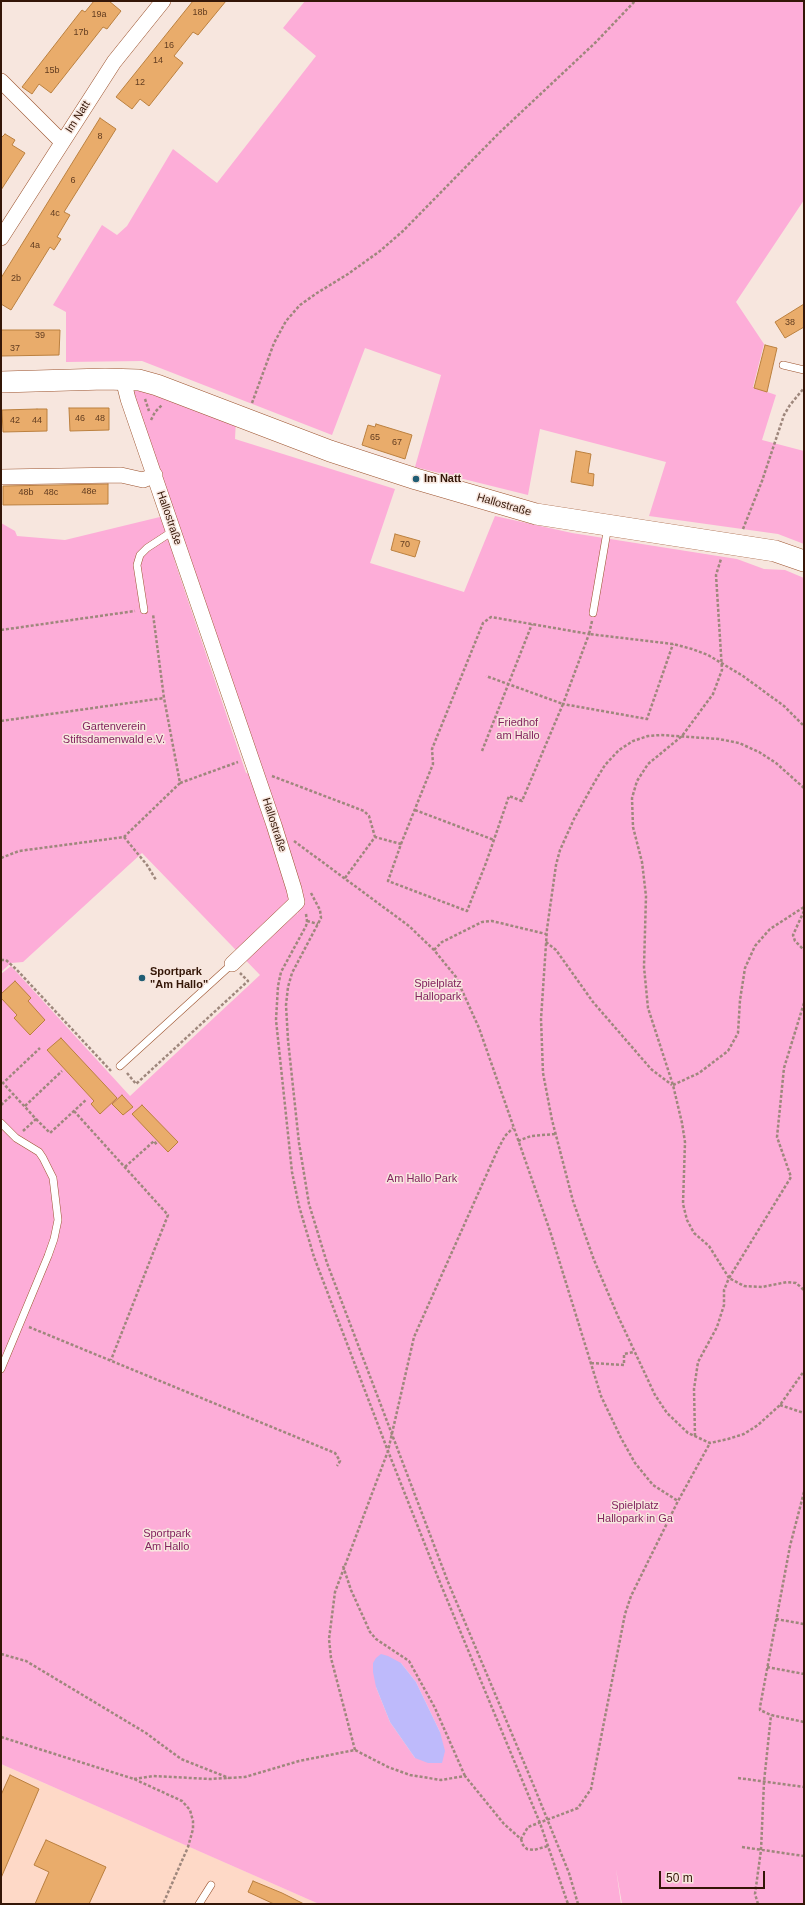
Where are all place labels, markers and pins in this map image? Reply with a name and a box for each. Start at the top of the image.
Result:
place label: Im Natt [424,472,461,486]
marker: Im Natt [411,474,421,484]
place label: Sportpark "Am Hallo" [150,965,208,991]
marker: Sportpark "Am Hallo" [137,973,147,983]

